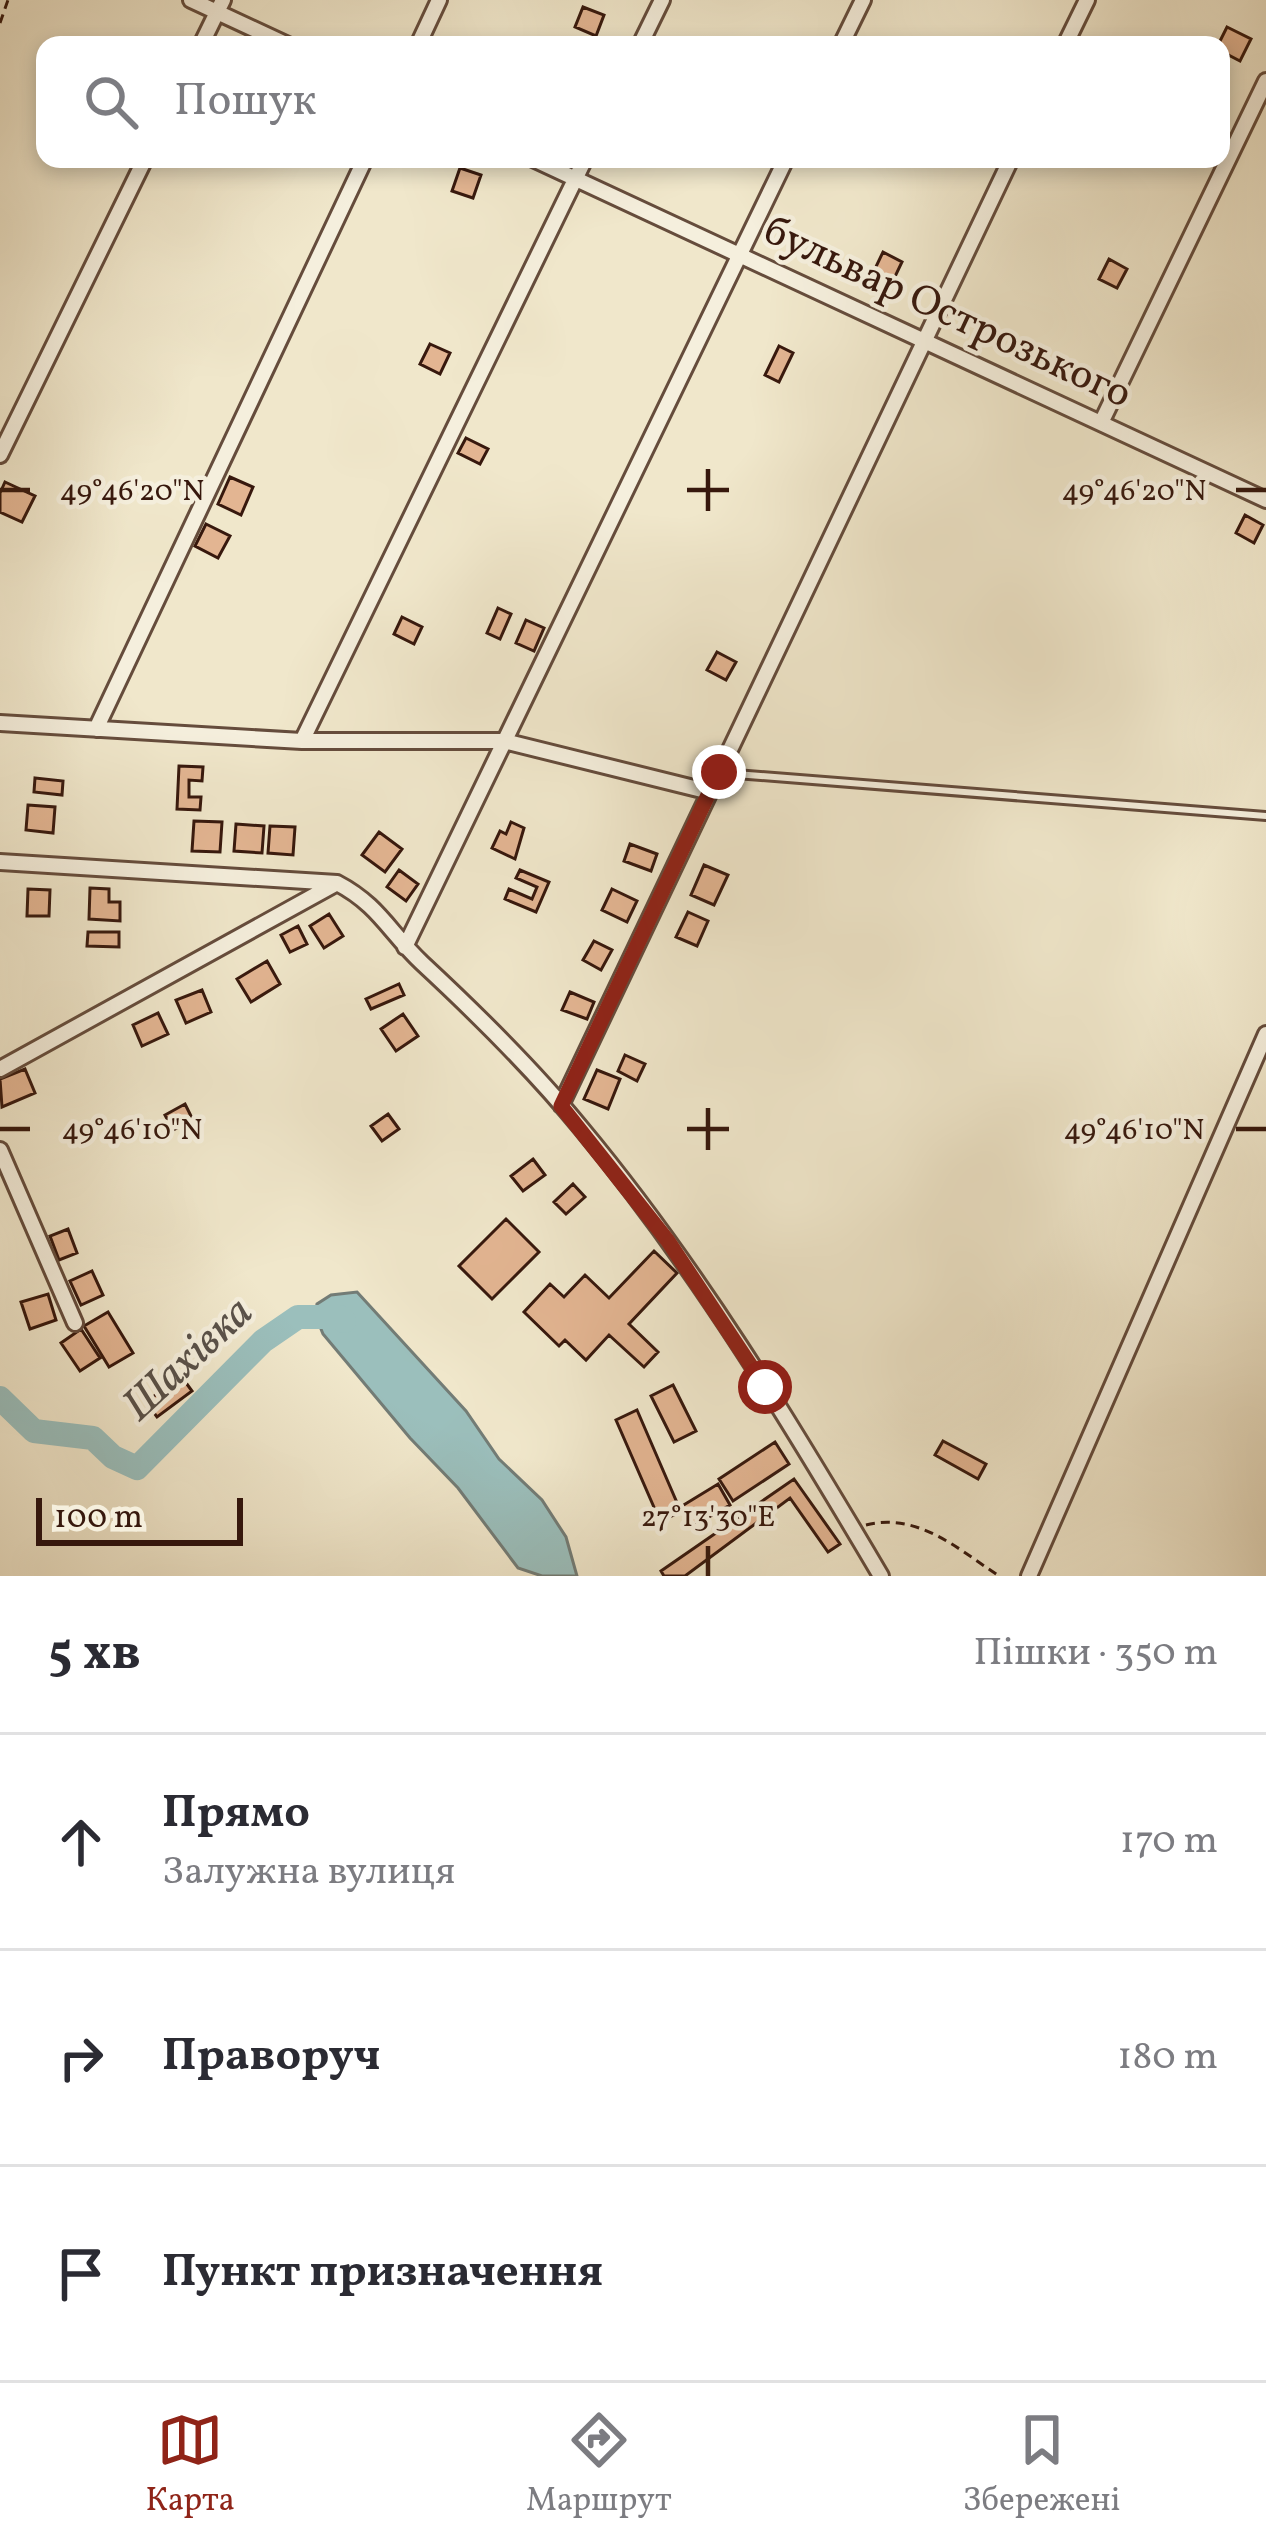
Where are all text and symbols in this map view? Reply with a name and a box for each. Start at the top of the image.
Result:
search box [36,36,1230,168]
icon: search [78,69,144,135]
text: Пошук [174,71,317,134]
street label: бульвар Острозького [753,203,1141,425]
text: 49°46'20"N [59,471,205,513]
text: 49°46'20"N [1061,471,1207,513]
route end [692,745,746,799]
text: 49°46'10"N [61,1110,203,1152]
text: 49°46'10"N [1063,1110,1205,1152]
water label: Шахівка [110,1283,268,1437]
route start [738,1360,792,1414]
scale bar [36,1492,243,1545]
text: 100 m [54,1496,143,1542]
text: 27°13'30"E [641,1497,775,1539]
text: 5 хв [48,1619,141,1690]
text: Пішки · 350 m [973,1627,1218,1681]
text: Прямо [162,1783,310,1846]
icon: ahead [48,1809,114,1875]
text: 170 m [1120,1815,1218,1869]
text: Залужна вулиця [162,1846,455,1900]
icon: right [48,2025,114,2091]
text: Праворуч [162,2026,381,2089]
text: 180 m [1117,2031,1218,2085]
icon: arrive [48,2241,114,2307]
text: Пункт призначення [162,2242,603,2305]
tab: Карта [145,2407,235,2525]
tab: Маршрут [526,2407,672,2525]
tab: Збережені [963,2407,1121,2525]

